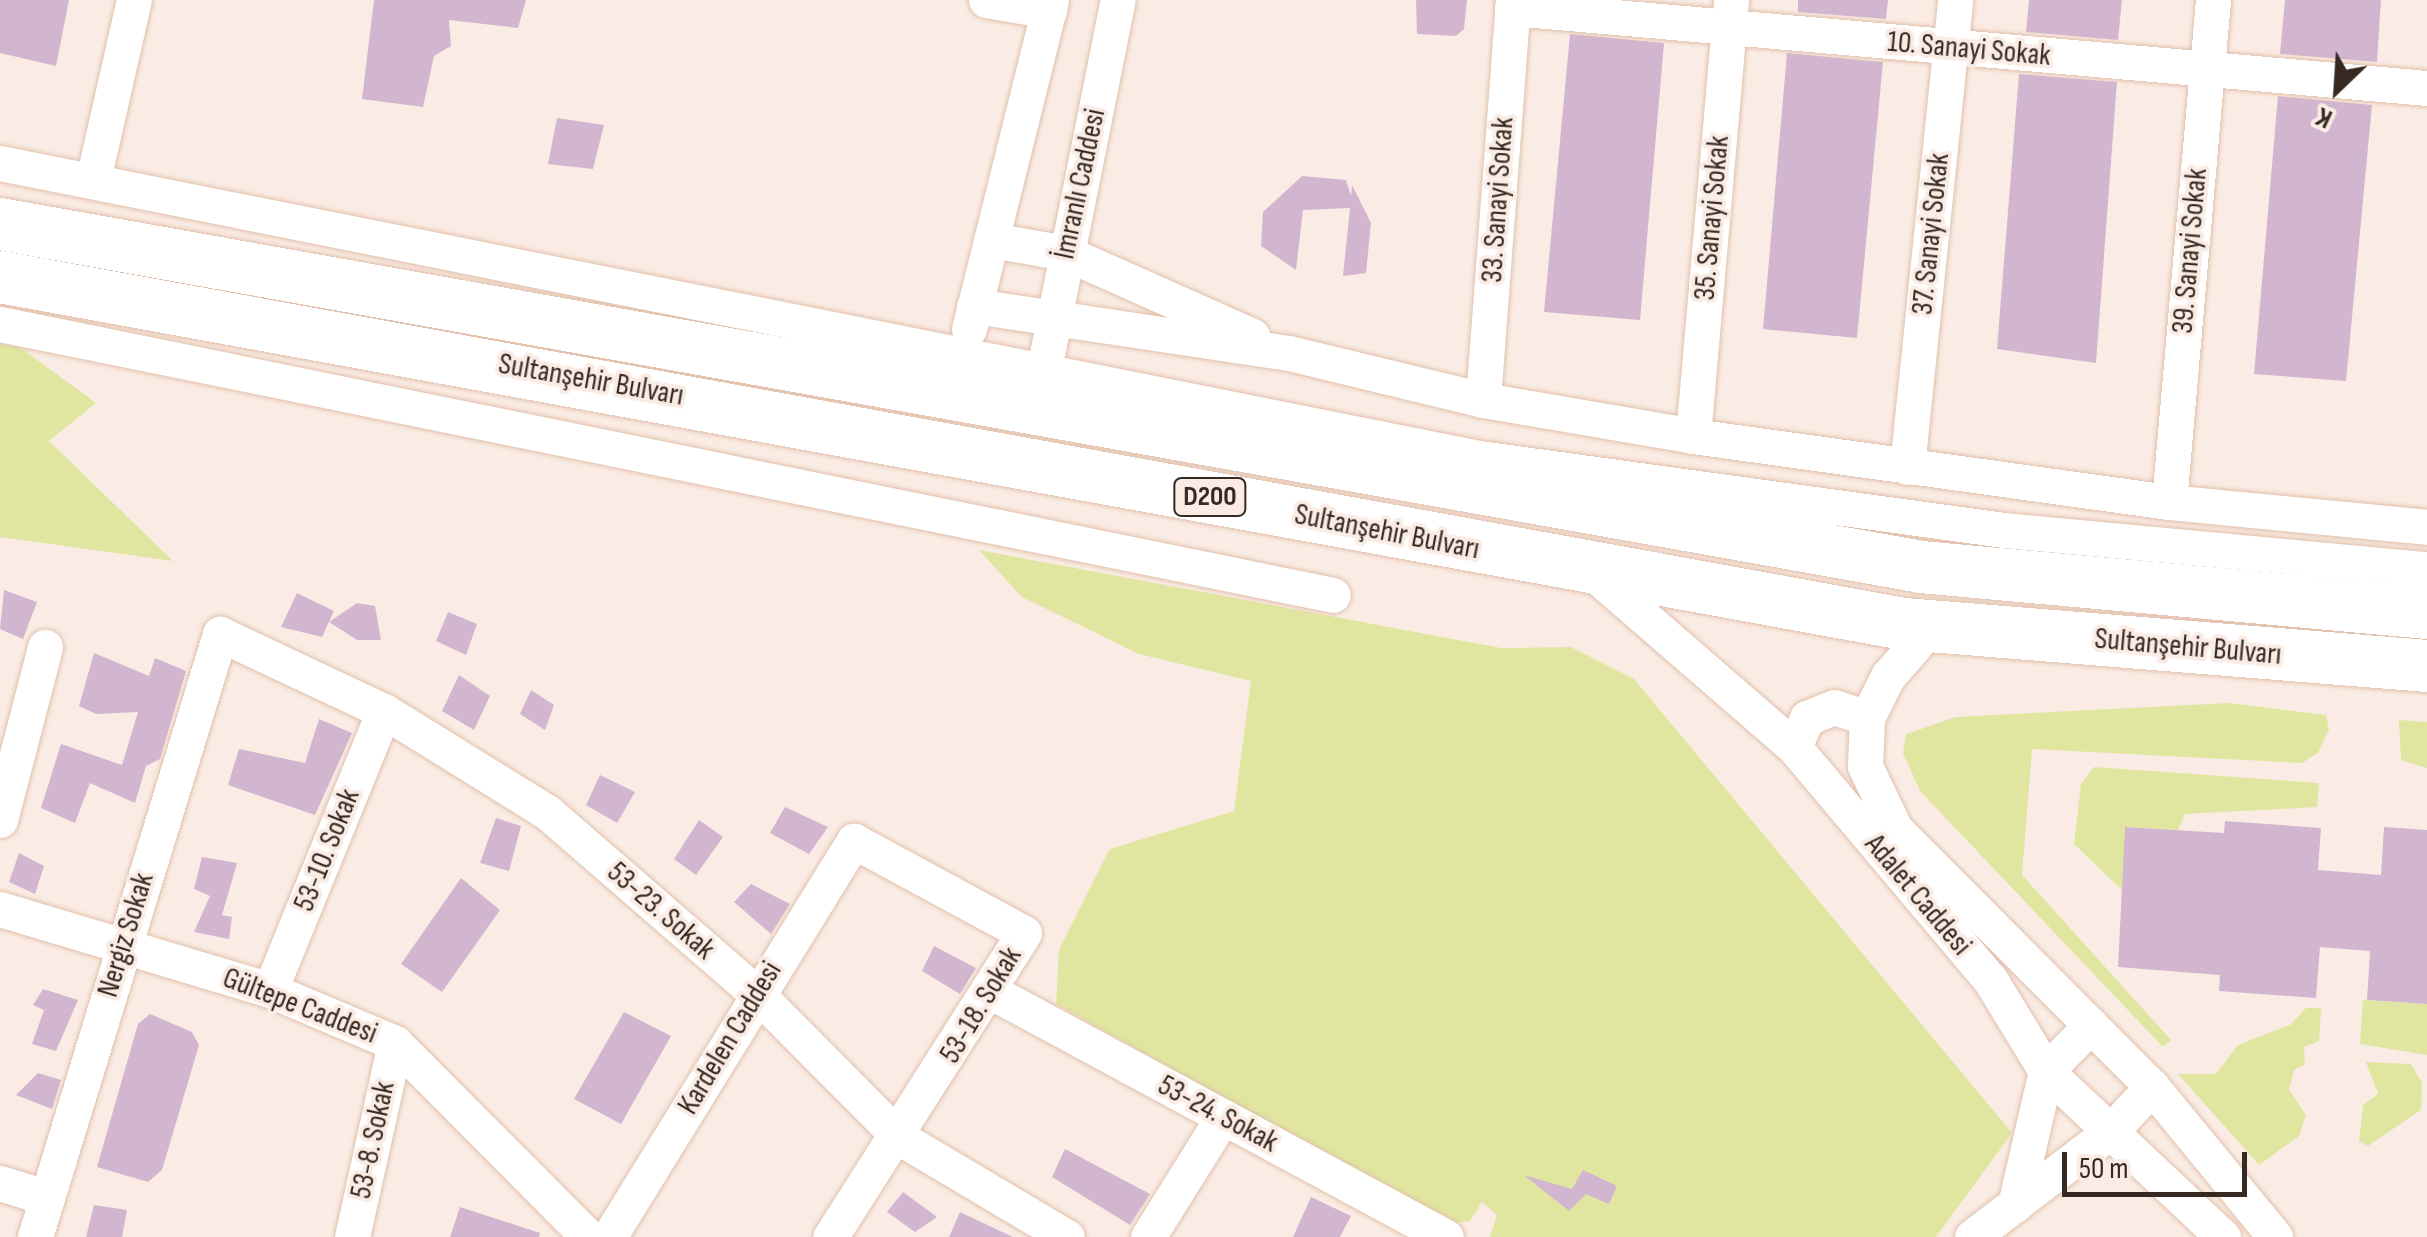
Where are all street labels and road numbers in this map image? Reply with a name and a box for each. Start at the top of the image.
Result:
street label: 10. Sanayi Sokak [1886,24,2052,74]
street label: İmranlı Caddesi [1047,106,1113,262]
street label: 33. Sanayi Sokak [1474,116,1522,284]
street label: 35. Sanayi Sokak [1687,134,1737,302]
street label: 37. Sanayi Sokak [1905,151,1957,317]
street label: 39. Sanayi Sokak [2165,167,2215,335]
street label: Sultanşehir Bulvarı [496,346,686,414]
road number: D200 [1172,474,1248,520]
street label: Sultanşehir Bulvarı [1292,496,1482,568]
street label: Sultanşehir Bulvarı [2093,621,2283,673]
street label: 53-10. Sokak [286,784,368,916]
street label: Adalet Caddesi [1857,827,1979,963]
street label: 53-23. Sokak [600,855,722,967]
street label: Nergiz Sokak [90,869,162,1001]
street label: 53-18. Sokak [932,940,1030,1070]
street label: Kardelen Caddesi [670,955,790,1121]
street label: Gültepe Caddesi [218,960,382,1052]
street label: 53-24. Sokak [1152,1067,1284,1161]
street label: 53-8. Sokak [343,1078,403,1202]

